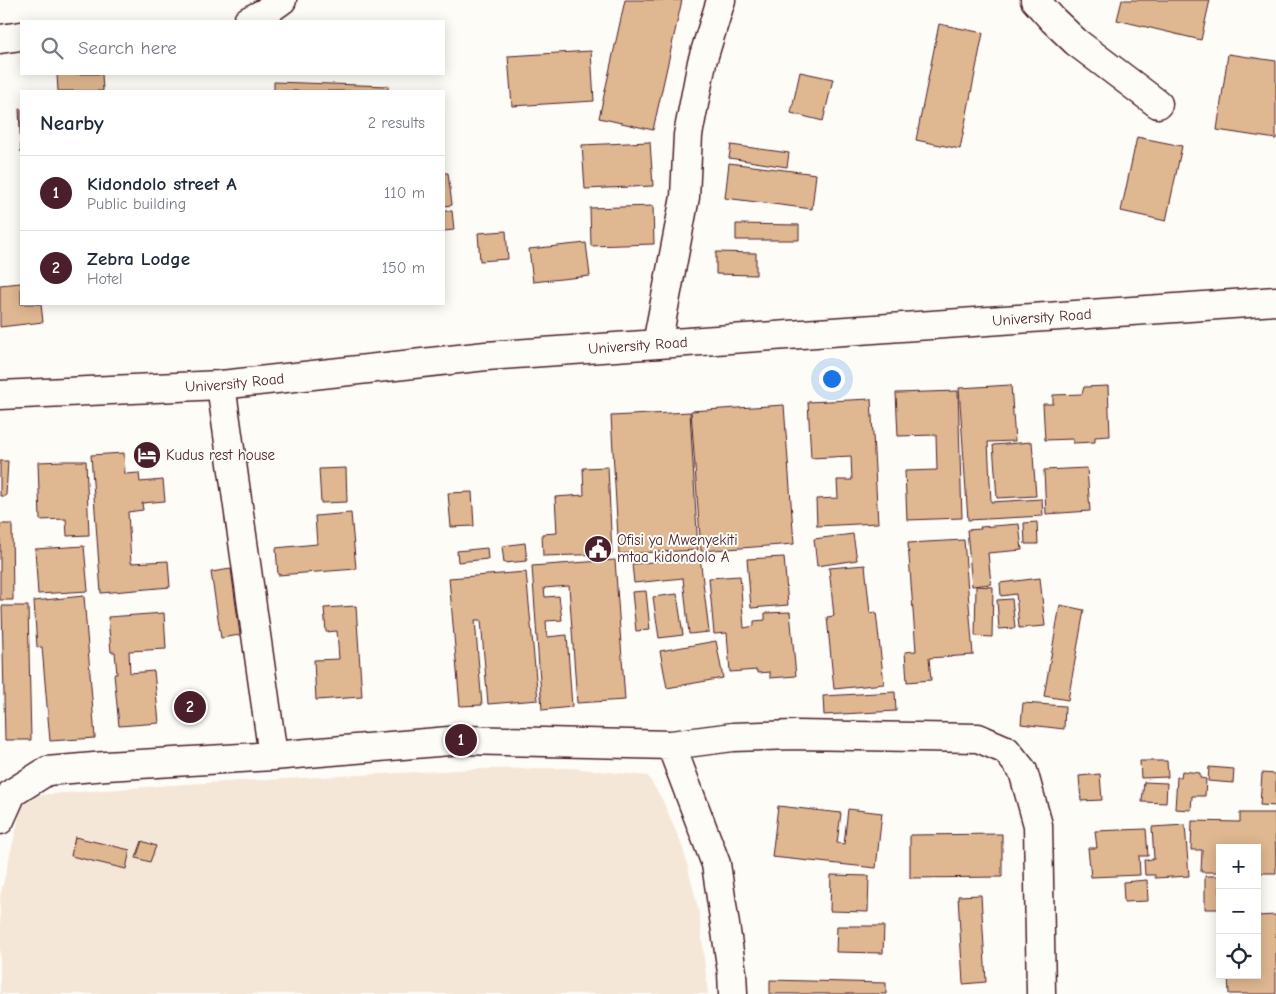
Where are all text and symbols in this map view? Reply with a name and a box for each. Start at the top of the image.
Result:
search box [20,20,445,75]
icon: search [38,34,66,62]
text: Search here [78,37,177,59]
text: Nearby [40,111,104,135]
text: 2 results [368,114,425,132]
text: Kidondolo street A [87,173,237,195]
text: 1 [53,184,59,202]
text: 110 m [384,184,425,202]
text: Public building [87,195,186,213]
text: Zebra Lodge [87,248,190,270]
text: 2 [52,259,60,277]
text: 150 m [382,259,425,277]
text: Hotel [87,270,123,288]
street label: University Road [992,305,1092,330]
street label: University Road [587,333,688,358]
your location [819,366,845,392]
street label: University Road [185,369,285,396]
hotel icon: Kudus rest house [132,440,162,470]
place label: Kudus rest house [166,446,275,464]
place label: Ofisi ya Mwenyekiti mtaa kidondolo A [617,531,738,566]
public building icon: Ofisi ya Mwenyekiti mtaa kidondolo A [583,534,613,564]
pin: 2 [174,688,206,726]
pin: 1 [445,721,477,759]
map controls [1216,844,1261,979]
button: + [1216,844,1261,889]
button: − [1216,889,1261,934]
button: locate [1216,934,1261,979]

